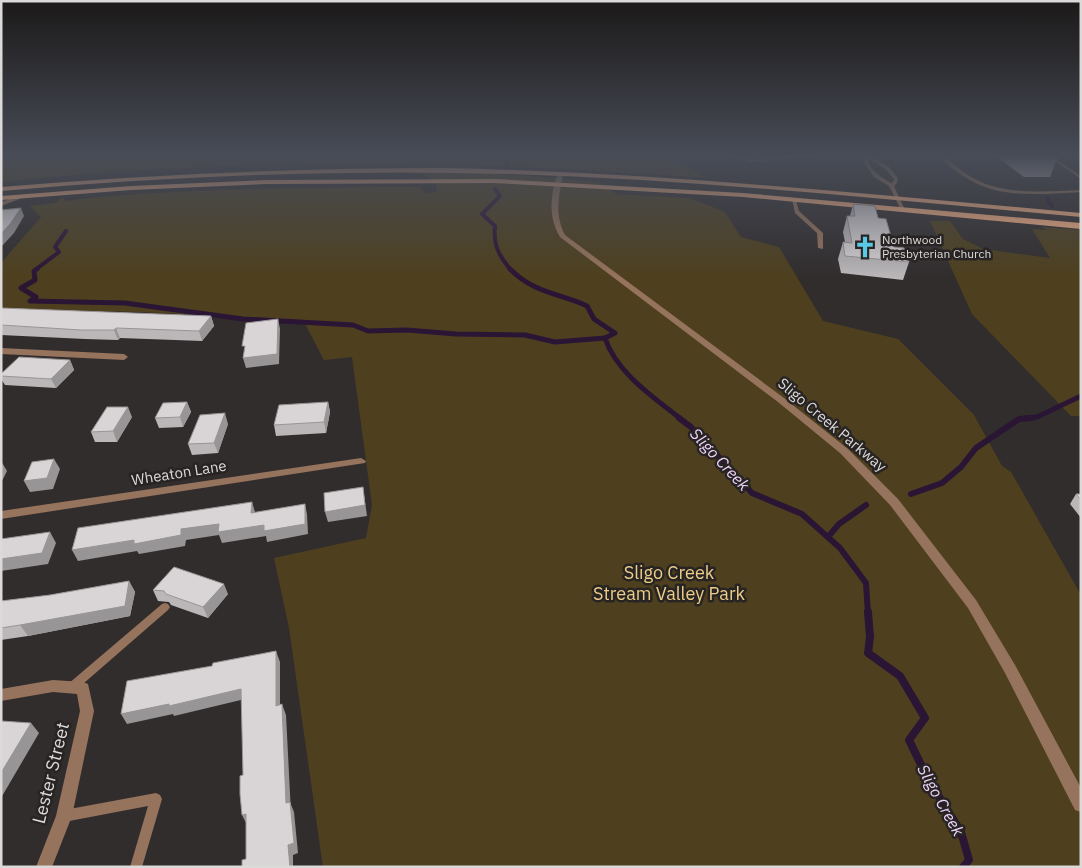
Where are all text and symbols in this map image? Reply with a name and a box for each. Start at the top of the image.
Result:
place label: Northwood Presbyterian Church [882,232,991,261]
church icon: Northwood Presbyterian Church [852,234,878,260]
street label: Sligo Creek Parkway [774,374,891,476]
water label: Sligo Creek [686,424,755,495]
street label: Wheaton Lane [130,456,228,489]
park label: Sligo Creek Stream Valley Park [593,561,745,605]
street label: Lester Street [27,720,74,826]
water label: Sligo Creek [913,761,969,840]

